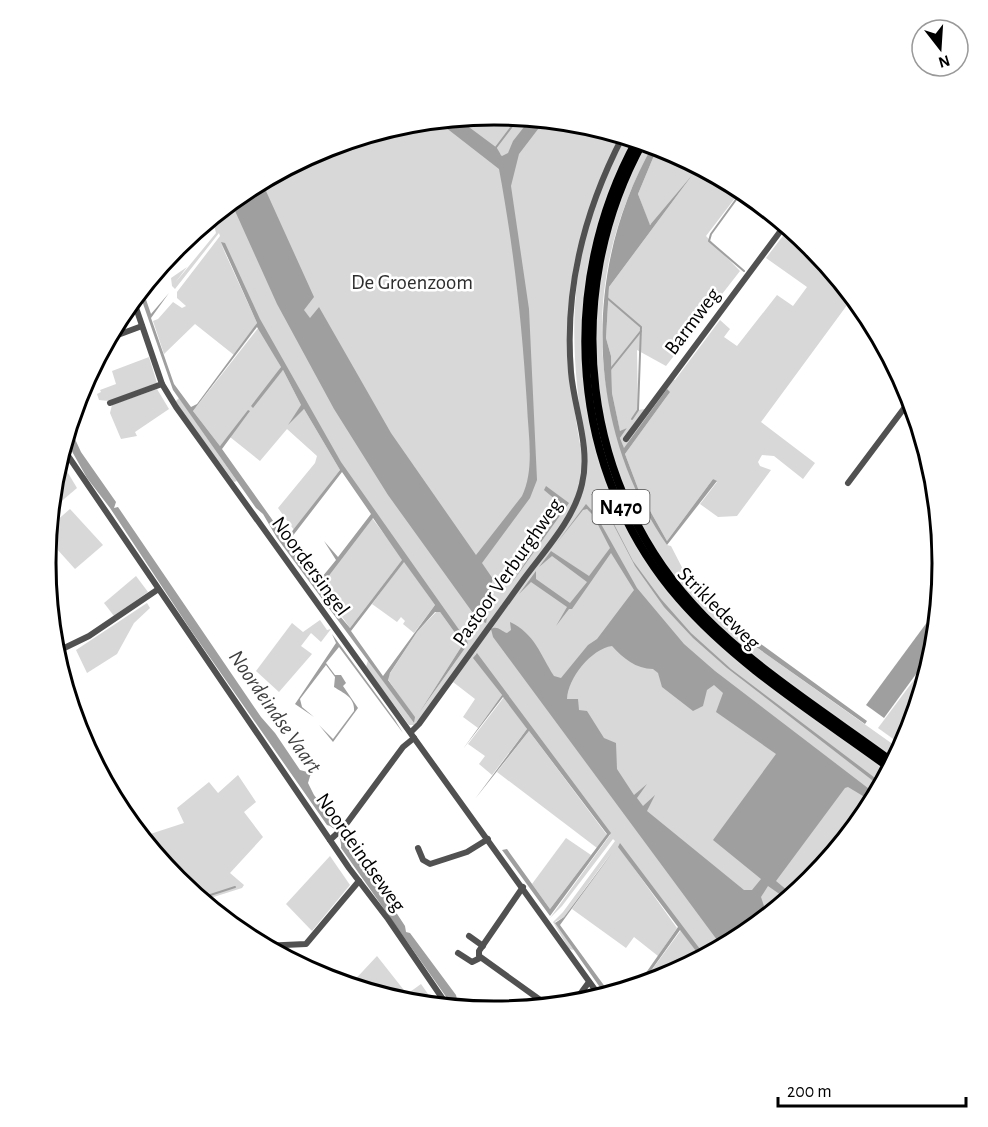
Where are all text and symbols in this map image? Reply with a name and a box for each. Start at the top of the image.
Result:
north arrow [910,18,970,78]
text: N [936,52,952,71]
park label: De Groenzoom [351,272,473,293]
street label: Barmweg [661,283,725,359]
road number: N470 [592,490,650,524]
street label: Pastoor Verburghweg [449,494,567,650]
street label: Noordersingel [268,513,354,620]
street label: Strikledeweg [673,563,764,654]
water label: Noordeindse Vaart [225,646,326,778]
street label: Noordeindseweg [312,789,410,916]
scale bar [778,1070,966,1108]
text: 200 m [787,1083,832,1101]

